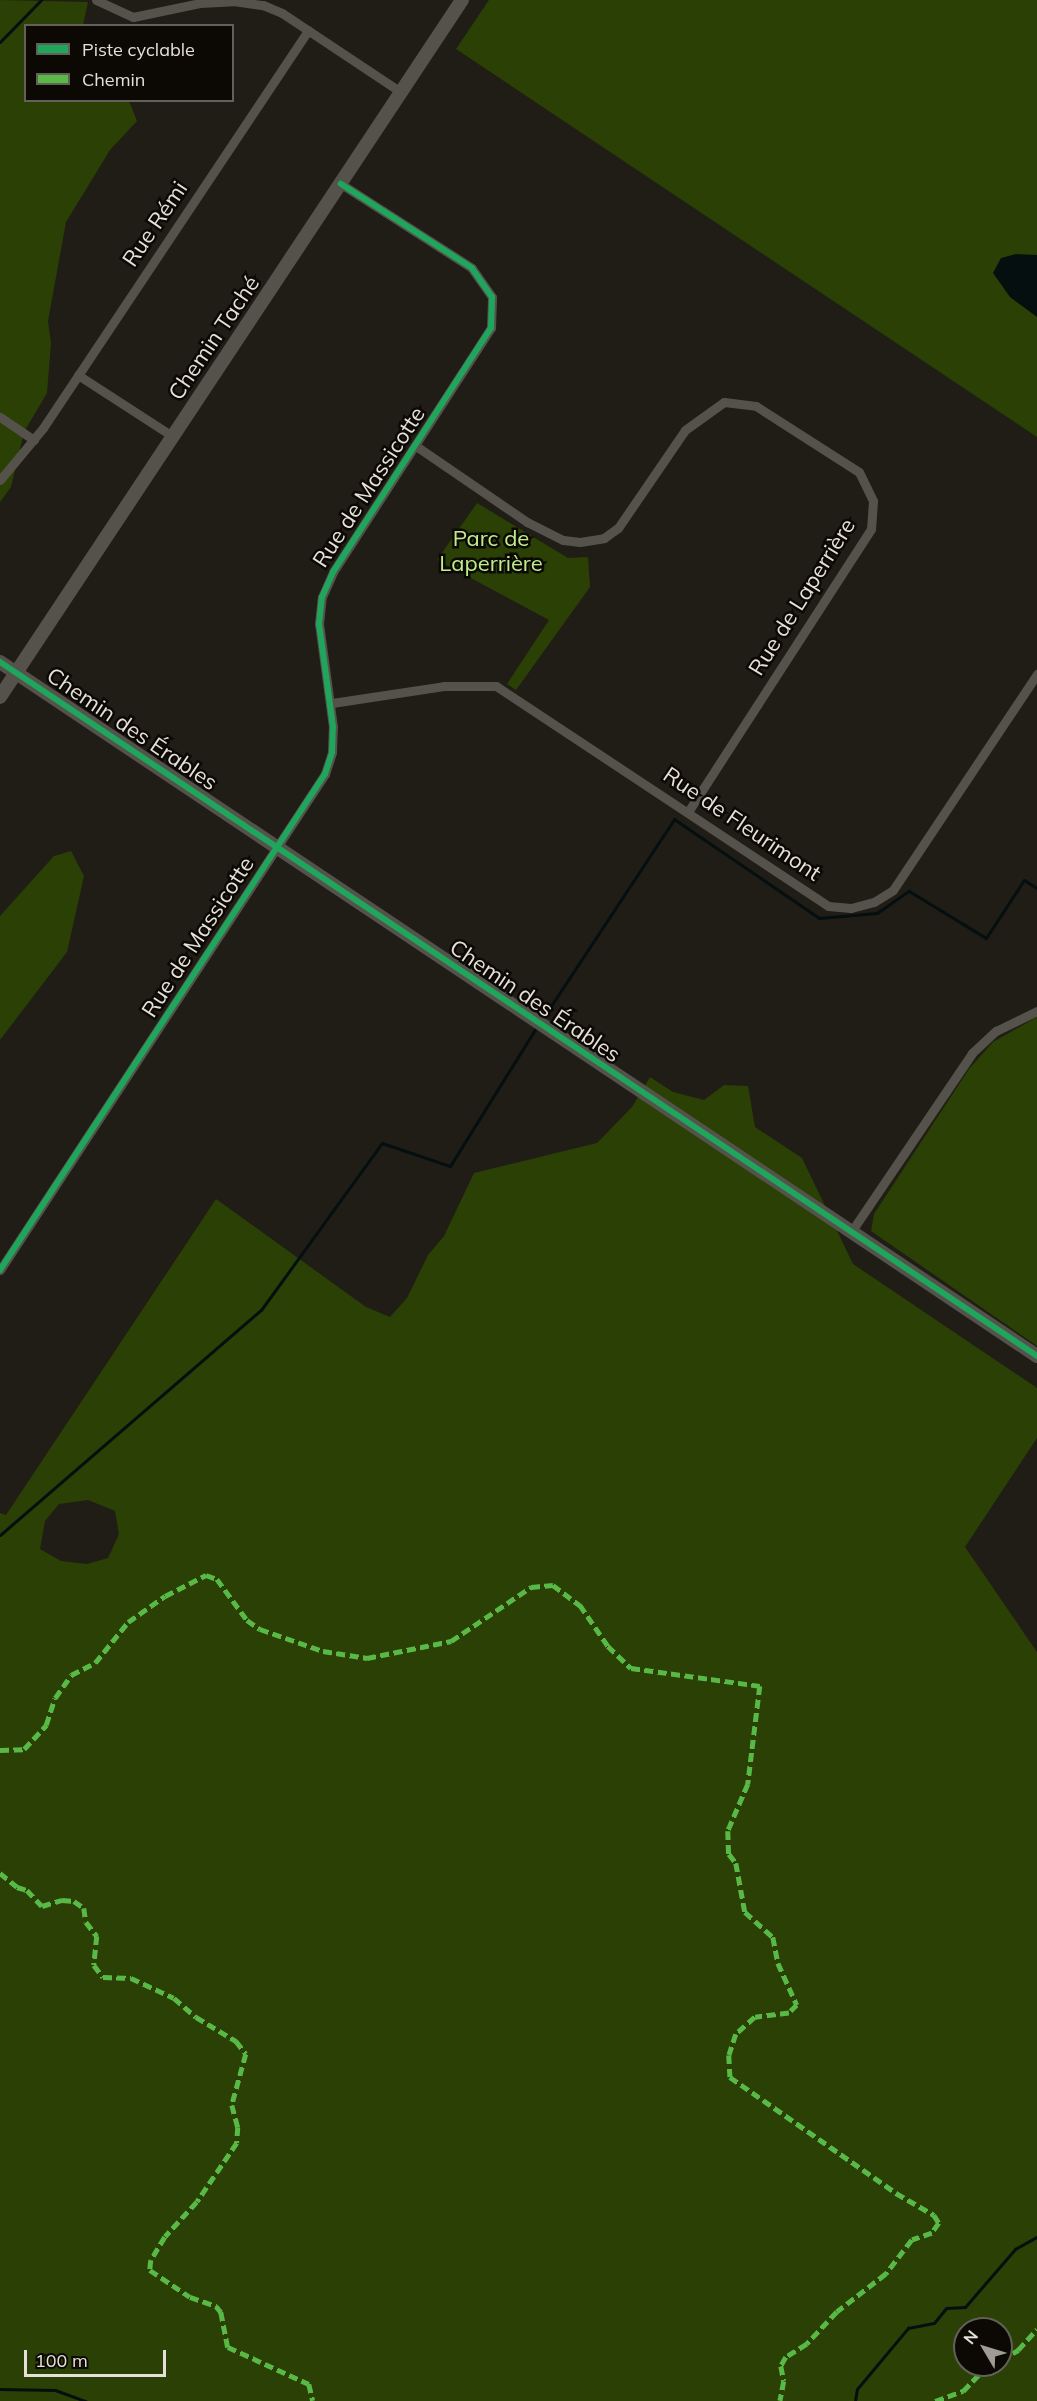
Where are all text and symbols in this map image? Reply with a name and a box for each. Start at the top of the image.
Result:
legend [24,24,234,102]
text: Piste cyclable [82,38,195,61]
text: Chemin [82,68,145,91]
street label: Rue Rémi [117,176,193,272]
street label: Chemin Taché [163,271,265,405]
street label: Rue de Massicotte [307,402,431,572]
street label: Rue de Laperrière [743,514,861,680]
park label: Parc de Laperrière [439,525,543,576]
street label: Chemin des Érables [42,662,222,796]
street label: Rue de Fleurimont [658,761,826,887]
street label: Rue de Massicotte [136,852,260,1022]
street label: Chemin des Érables [445,934,625,1068]
north arrow [953,2317,1013,2377]
text: N [959,2326,982,2348]
scale bar [27,2338,170,2376]
text: 100 m [35,2349,88,2372]

